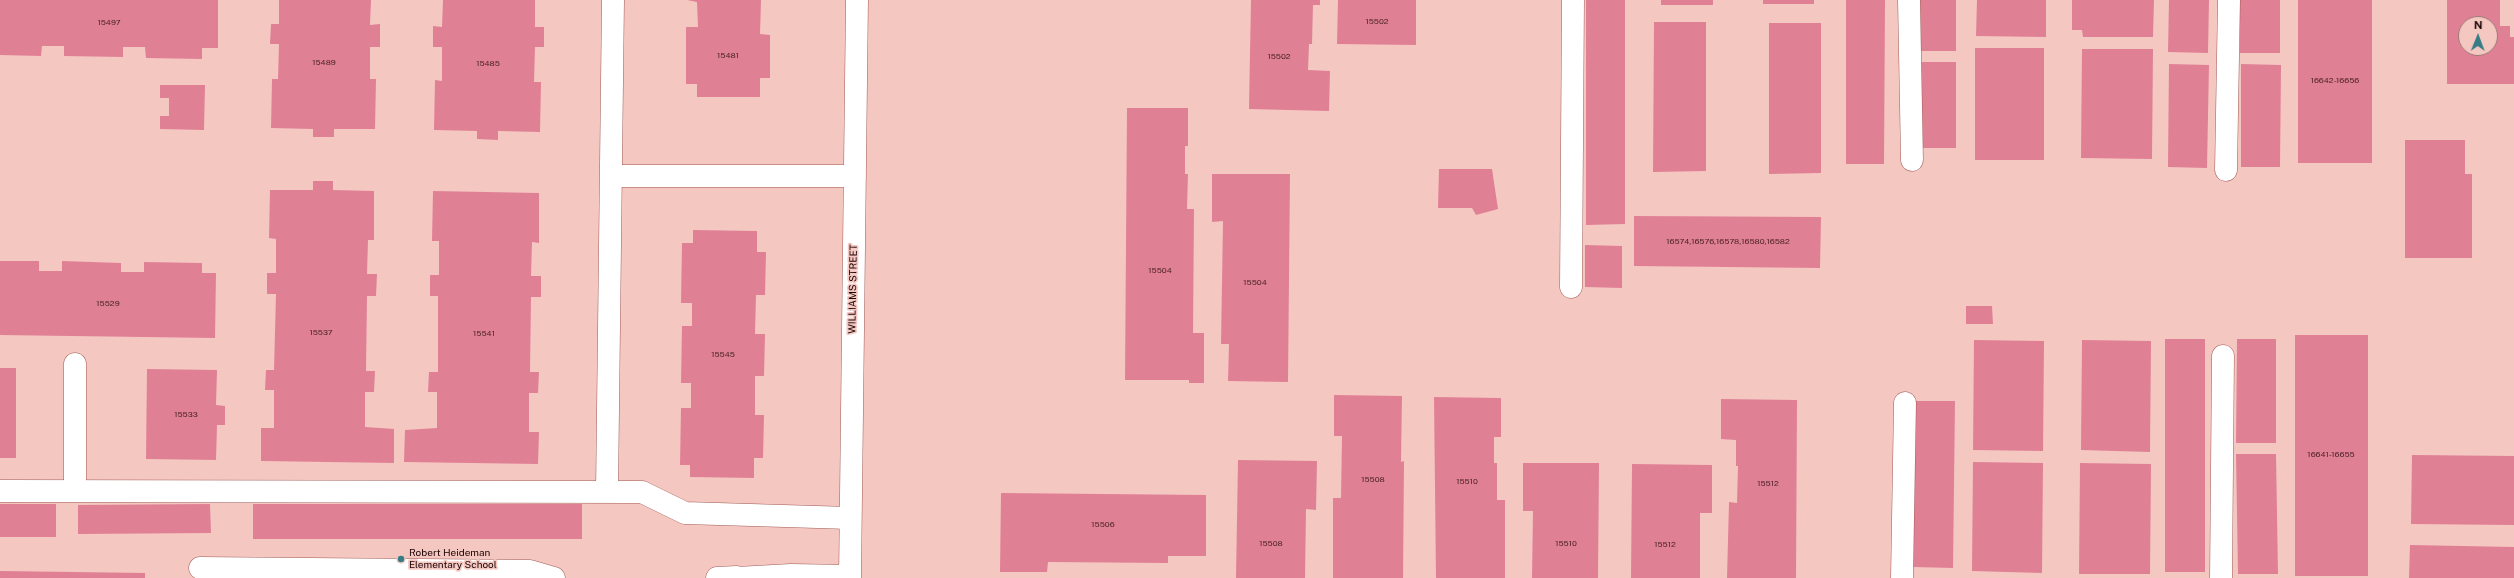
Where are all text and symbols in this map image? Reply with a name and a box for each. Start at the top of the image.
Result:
north arrow [2458,16,2498,56]
house number: 15502 [1365,17,1389,27]
house number: 15497 [97,18,121,28]
text: N [2474,19,2483,31]
house number: 15481 [717,51,739,61]
house number: 15502 [1267,52,1291,62]
house number: 15489 [312,58,336,68]
house number: 15485 [476,59,500,69]
house number: 16642-16656 [2311,76,2359,86]
house number: 16574,16576,16578,16580,16582 [1666,237,1790,247]
street label: WILLIAMS STREET [846,244,860,334]
house number: 15504 [1148,266,1172,276]
house number: 15504 [1243,278,1267,288]
house number: 15529 [96,299,120,309]
house number: 15537 [309,328,333,338]
house number: 15541 [473,329,495,339]
house number: 15545 [711,350,735,360]
house number: 15533 [174,410,198,420]
house number: 16641-16655 [2307,450,2355,460]
house number: 15508 [1361,475,1385,485]
house number: 15510 [1456,477,1478,487]
house number: 15512 [1757,479,1779,489]
house number: 15506 [1091,520,1115,530]
house number: 15508 [1259,539,1283,549]
house number: 15510 [1555,539,1577,549]
house number: 15512 [1654,540,1676,550]
place label: Robert Heideman Elementary School [409,547,497,570]
marker: Robert Heideman Elementary School [396,554,406,564]

